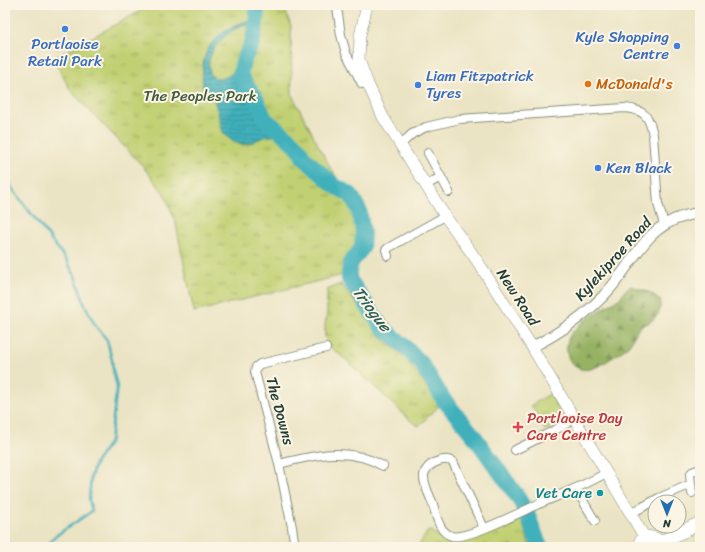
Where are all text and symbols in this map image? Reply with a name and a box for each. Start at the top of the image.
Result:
marker: Portlaoise Retail Park [60,24,70,34]
place label: Kyle Shopping Centre [576,24,669,67]
place label: Portlaoise Retail Park [28,31,103,74]
marker: Kyle Shopping Centre [672,41,682,51]
place label: Liam Fitzpatrick Tyres [426,63,534,106]
place label: McDonald's [596,71,673,97]
marker: McDonald's [583,79,593,89]
marker: Liam Fitzpatrick Tyres [413,80,423,90]
park label: The Peoples Park [143,83,257,109]
place label: Ken Black [606,155,673,181]
marker: Ken Black [593,163,603,173]
street label: Kylekiproe Road [568,210,659,307]
street label: New Road [490,263,547,332]
water label: Triogue [345,280,400,340]
street label: The Downs [258,374,302,448]
place label: Portlaoise Day Care Centre [527,405,623,448]
marker: Portlaoise Day Care Centre [512,421,524,433]
place label: Vet Care [536,480,592,506]
marker: Vet Care [595,488,605,498]
north arrow [647,494,687,534]
text: N [663,514,672,533]

